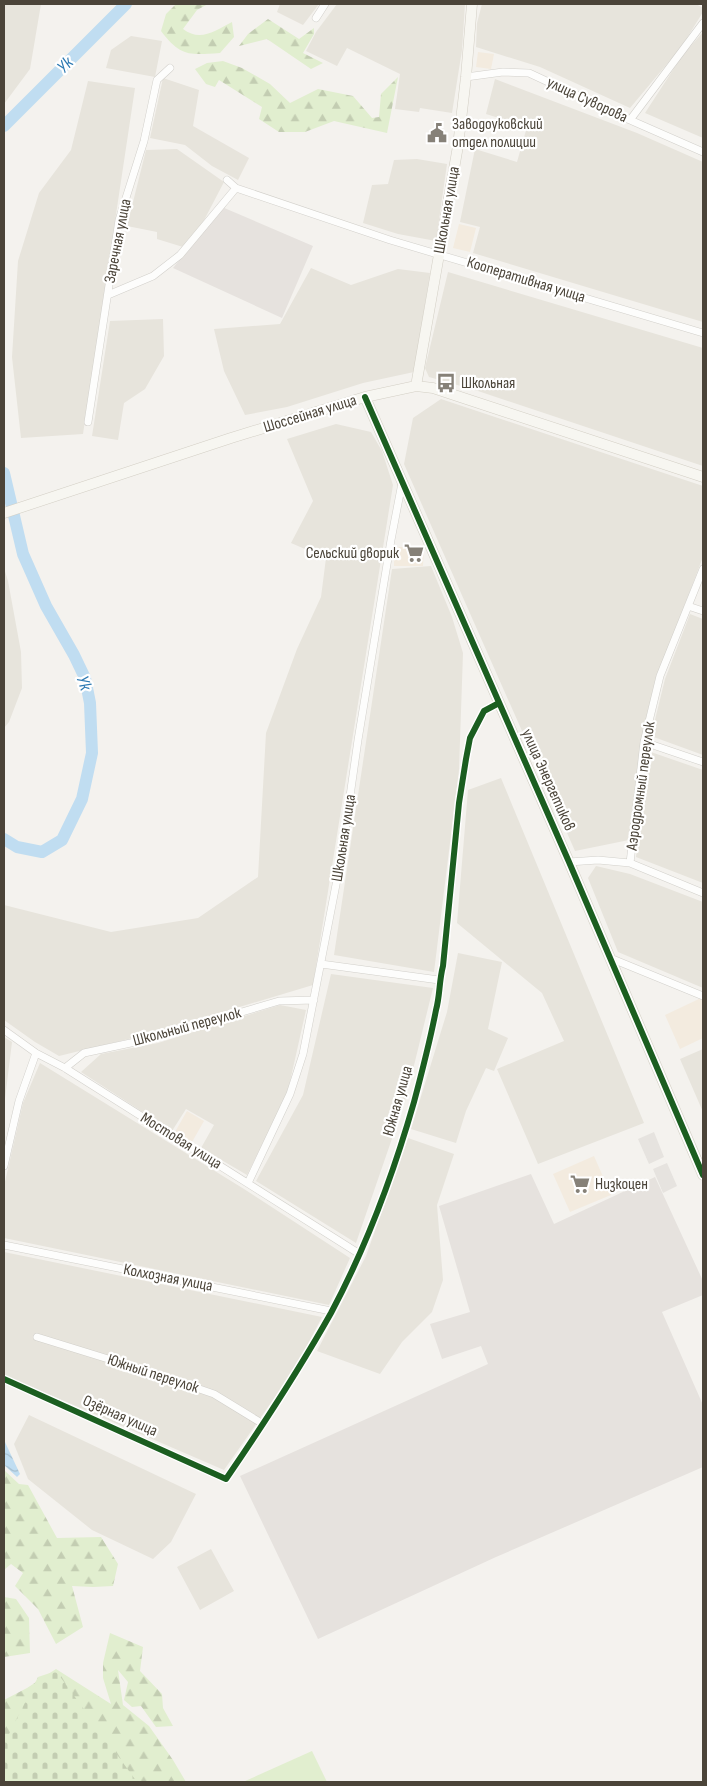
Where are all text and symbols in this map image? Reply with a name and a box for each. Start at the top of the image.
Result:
water label: Ук [53,52,78,77]
street label: улица Суворова [544,73,630,127]
place label: Заводоуковский отдел полиции [452,115,543,152]
public building icon: Заводоуковский отдел полиции [426,122,448,144]
street label: Школьная улица [430,165,464,255]
street label: Заречная улица [101,197,135,285]
street label: Кооперативная улица [464,253,588,307]
bus stop icon: Школьная [435,372,457,394]
place label: Школьная [461,374,515,393]
street label: Шоссейная улица [261,391,359,437]
supermarket icon: Сельский дворик [403,542,425,564]
place label: Сельский дворик [306,544,400,563]
water label: Ук [72,673,97,694]
street label: Аэродромный переулок [622,719,660,853]
street label: улица Энергетиков [517,726,579,834]
street label: Школьная улица [328,793,360,883]
street label: Школьный переулок [131,1003,244,1051]
street label: Южная улица [379,1064,417,1138]
street label: Мостовая улица [137,1109,225,1173]
supermarket icon: Низкоцен [569,1173,591,1195]
place label: Низкоцен [595,1175,648,1194]
street label: Колхозная улица [122,1260,214,1296]
street label: Южный переулок [105,1350,202,1398]
street label: Озёрная улица [80,1391,160,1441]

